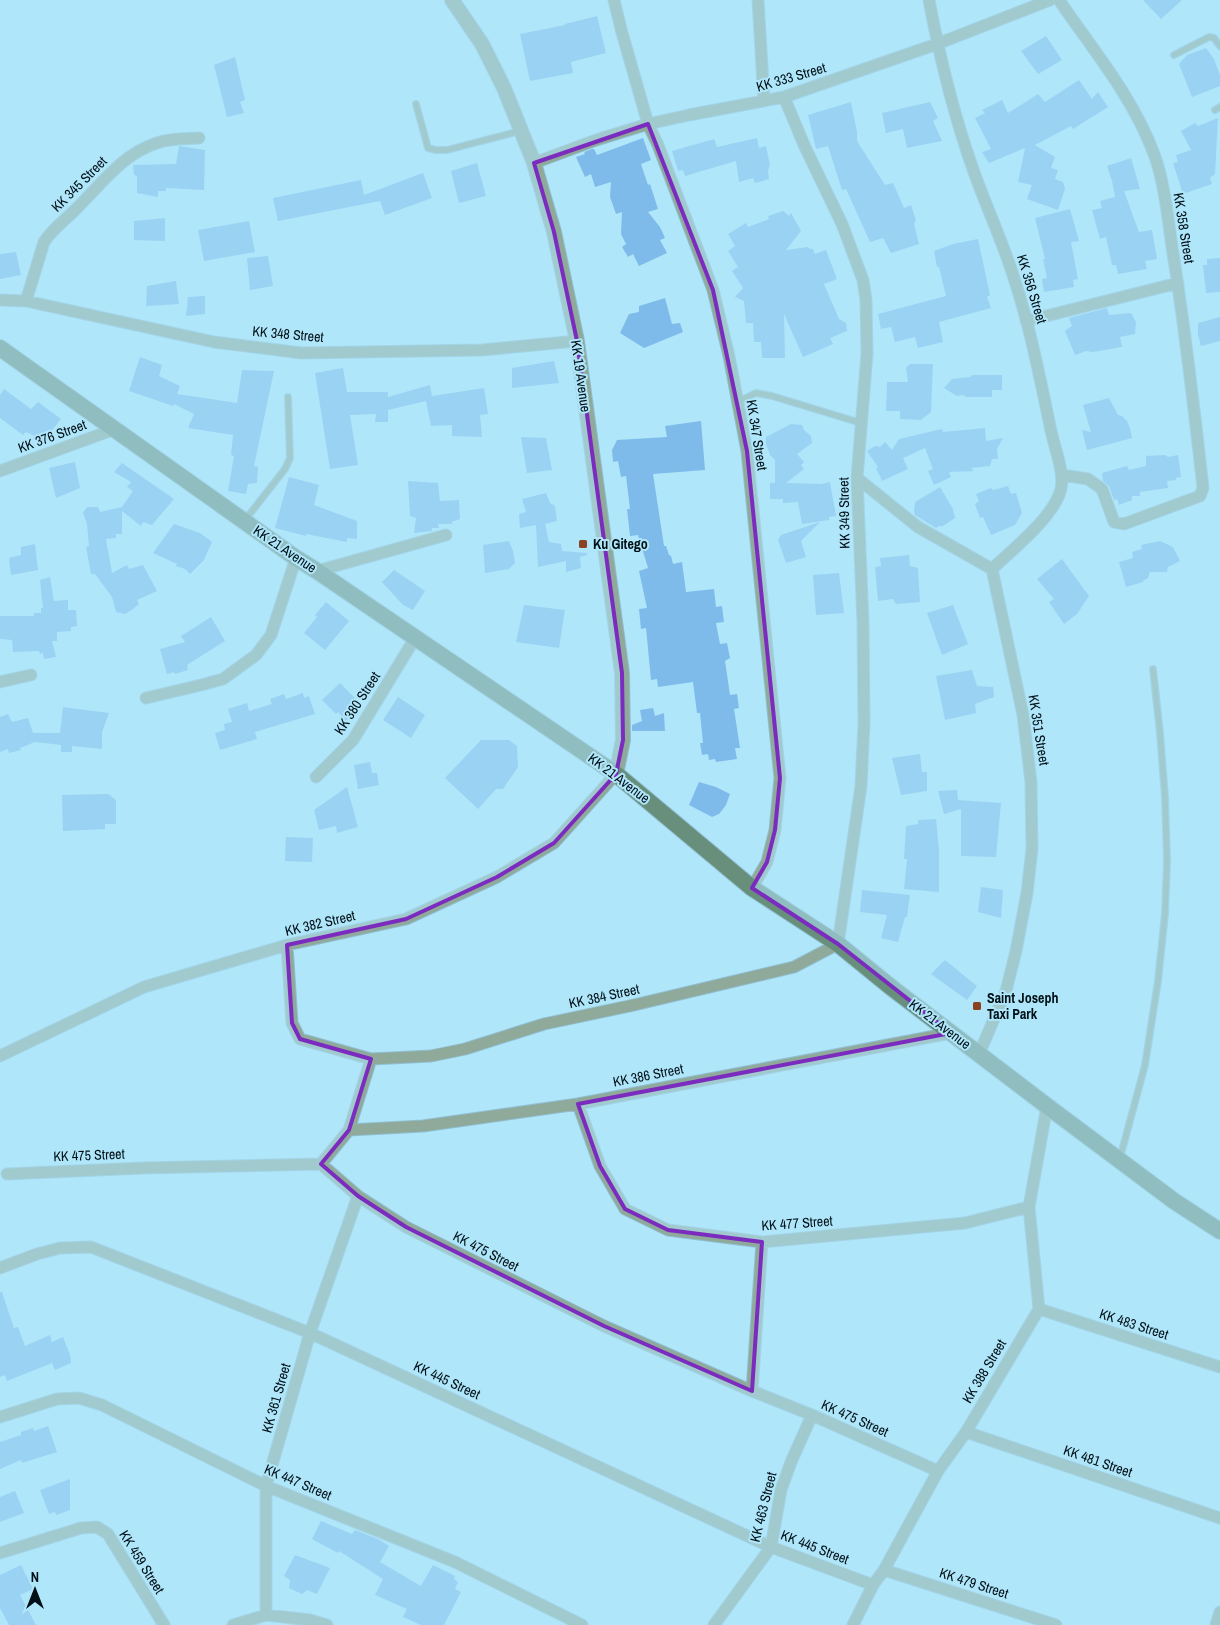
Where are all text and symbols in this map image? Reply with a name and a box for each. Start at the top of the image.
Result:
street label: KK 333 Street [754,58,828,96]
street label: KK 345 Street [47,152,111,216]
street label: KK 358 Street [1170,191,1198,265]
street label: KK 356 Street [1013,252,1051,326]
street label: KK 348 Street [252,322,324,346]
street label: KK 19 Avenue [567,339,595,413]
street label: KK 347 Street [743,398,771,472]
street label: KK 376 Street [15,415,89,457]
street label: KK 349 Street [834,477,854,549]
street label: KK 21 Avenue [250,521,320,577]
place label: Ku Gitego [593,535,648,553]
marker: Ku Gitego [577,538,589,550]
street label: KK 380 Street [330,668,384,738]
street label: KK 351 Street [1025,693,1053,767]
street label: KK 21 Avenue [585,749,653,807]
street label: KK 382 Street [283,906,357,940]
street label: KK 384 Street [567,980,641,1012]
place label: Saint Joseph Taxi Park [987,989,1058,1023]
street label: KK 21 Avenue [906,995,974,1053]
marker: Saint Joseph Taxi Park [971,1000,983,1012]
street label: KK 386 Street [611,1059,685,1091]
street label: KK 475 Street [53,1145,125,1165]
street label: KK 477 Street [761,1212,833,1234]
street label: KK 475 Street [450,1227,522,1275]
street label: KK 483 Street [1097,1304,1171,1344]
street label: KK 388 Street [958,1336,1010,1406]
street label: KK 445 Street [411,1357,483,1403]
street label: KK 361 Street [257,1361,295,1435]
street label: KK 475 Street [819,1395,891,1441]
street label: KK 481 Street [1061,1441,1135,1481]
street label: KK 447 Street [262,1460,334,1504]
street label: KK 463 Street [746,1470,780,1544]
street label: KK 445 Street [778,1526,852,1568]
street label: KK 459 Street [115,1527,169,1597]
street label: KK 479 Street [937,1563,1011,1603]
north arrow [10,1565,60,1615]
text: N [31,1568,39,1586]

